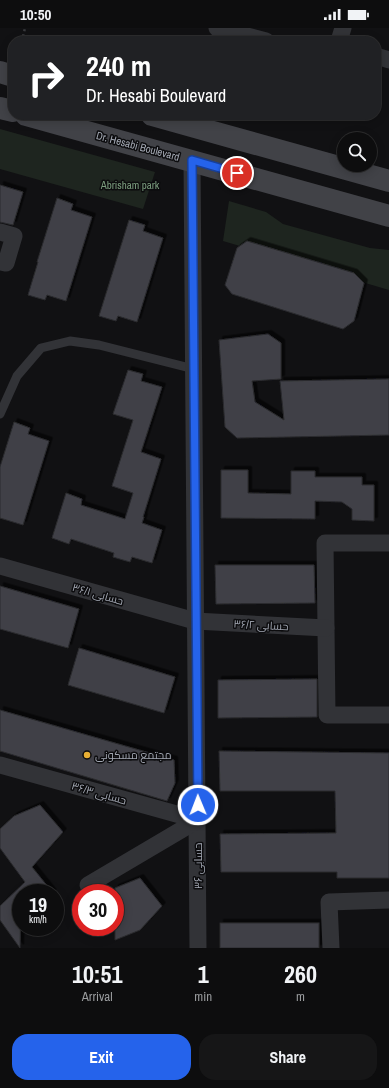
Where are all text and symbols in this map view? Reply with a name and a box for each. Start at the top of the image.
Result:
text: 10:50 [20,4,51,25]
text: 240 m [86,47,151,85]
icon: right [20,52,72,104]
text: Dr. Hesabi Boulevard [86,83,226,108]
street label: Dr. Hesabi Boulevard [95,128,181,164]
map controls [337,132,377,172]
button: search [337,132,377,172]
pin [220,156,254,190]
icon: arrive [226,162,248,184]
park label: Abrisham park [100,178,160,192]
street label: حسابی ۳۶/۱ [71,580,125,608]
street label: حسابی ۳۶/۲ [233,617,289,633]
place label: مجتمع مسکونی [95,748,172,763]
marker: مجتمع مسکونی [82,750,92,760]
street label: حسابی ۳۶/۳ [70,778,128,808]
position arrow [177,784,219,826]
street label: حسابی ۳۶ [191,843,205,889]
speed limit sign: 30 [72,884,124,936]
text: 19 [29,891,47,918]
text: km/h [29,913,47,926]
text: 10:51 [72,958,122,990]
text: 1 [198,958,209,990]
text: 260 [284,958,317,990]
text: Arrival [82,988,113,1005]
text: min [194,988,212,1005]
text: m [296,988,305,1005]
button: Exit [12,1034,191,1080]
button: Share [199,1034,377,1080]

